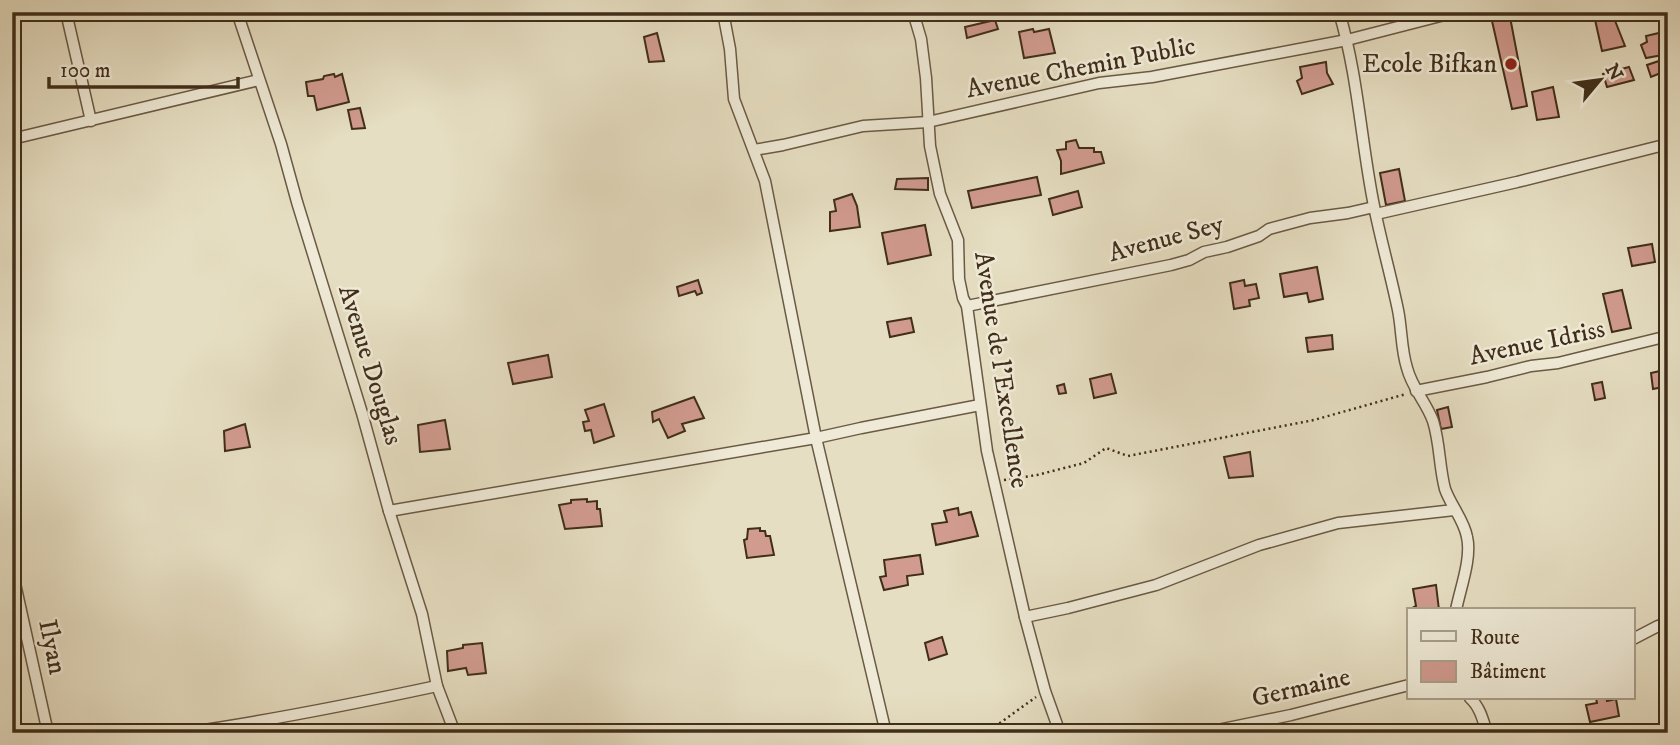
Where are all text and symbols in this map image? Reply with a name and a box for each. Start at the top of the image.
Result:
street label: Avenue Chemin Public [964,30,1198,106]
scale bar [49,46,238,90]
north arrow [1564,46,1634,116]
place label: Ecole Bifkan [1362,48,1497,81]
marker: Ecole Bifkan [1503,56,1519,72]
text: 100 m [60,58,111,84]
text: N [1600,60,1628,85]
street label: Avenue Sey [1105,208,1228,270]
street label: Avenue de l'Excellence [966,249,1036,491]
street label: Avenue Douglas [330,281,410,449]
street label: Avenue Idriss [1466,313,1608,373]
legend [1407,608,1634,700]
street label: Ilyan [30,617,74,678]
text: Route [1470,625,1520,651]
text: Bâtiment [1470,659,1547,685]
street label: Germaine [1248,661,1354,715]

